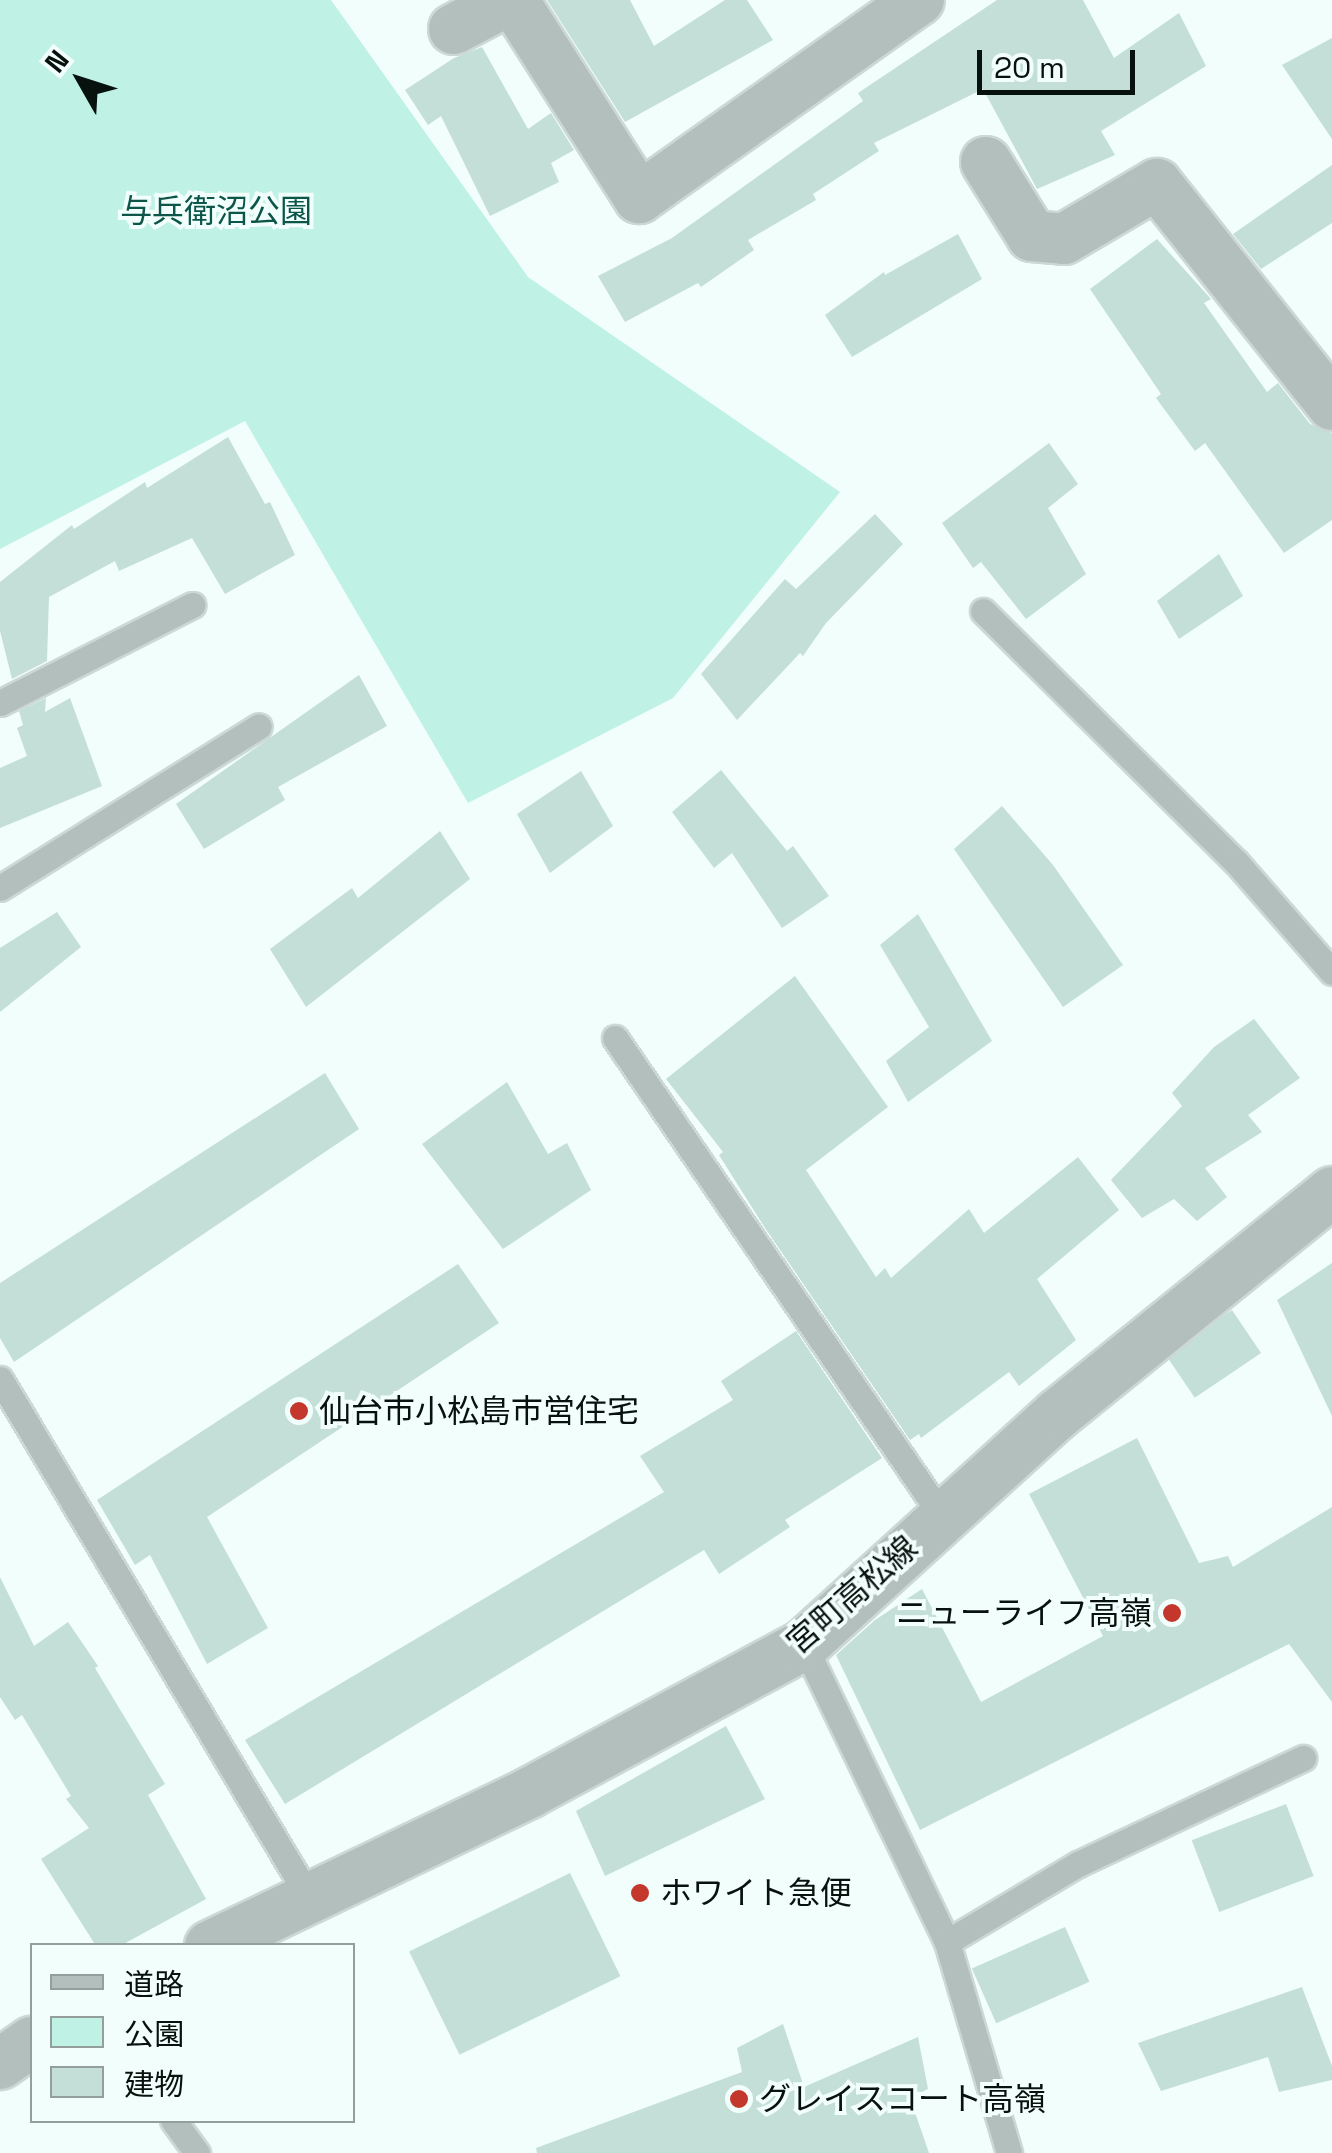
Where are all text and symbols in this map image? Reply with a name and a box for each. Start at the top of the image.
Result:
north arrow [30,30,130,130]
scale bar [982,30,1140,92]
text: N [37,43,77,80]
text: 20 m [994,48,1065,87]
park label: 与兵衛沼公園 [120,192,312,230]
place label: 仙台市小松島市営住宅 [319,1392,639,1430]
marker: 仙台市小松島市営住宅 [288,1400,310,1422]
street label: 宮町高松線 [779,1528,925,1662]
place label: ニューライフ高嶺 [896,1594,1152,1632]
marker: ニューライフ高嶺 [1161,1602,1183,1624]
place label: ホワイト急便 [660,1874,852,1912]
marker: ホワイト急便 [629,1882,651,1904]
legend [30,1943,355,2123]
text: 道路 [124,1965,184,2004]
text: 公園 [124,2015,184,2054]
text: 建物 [124,2065,184,2104]
place label: グレイスコート高嶺 [759,2080,1047,2118]
marker: グレイスコート高嶺 [728,2088,750,2110]

